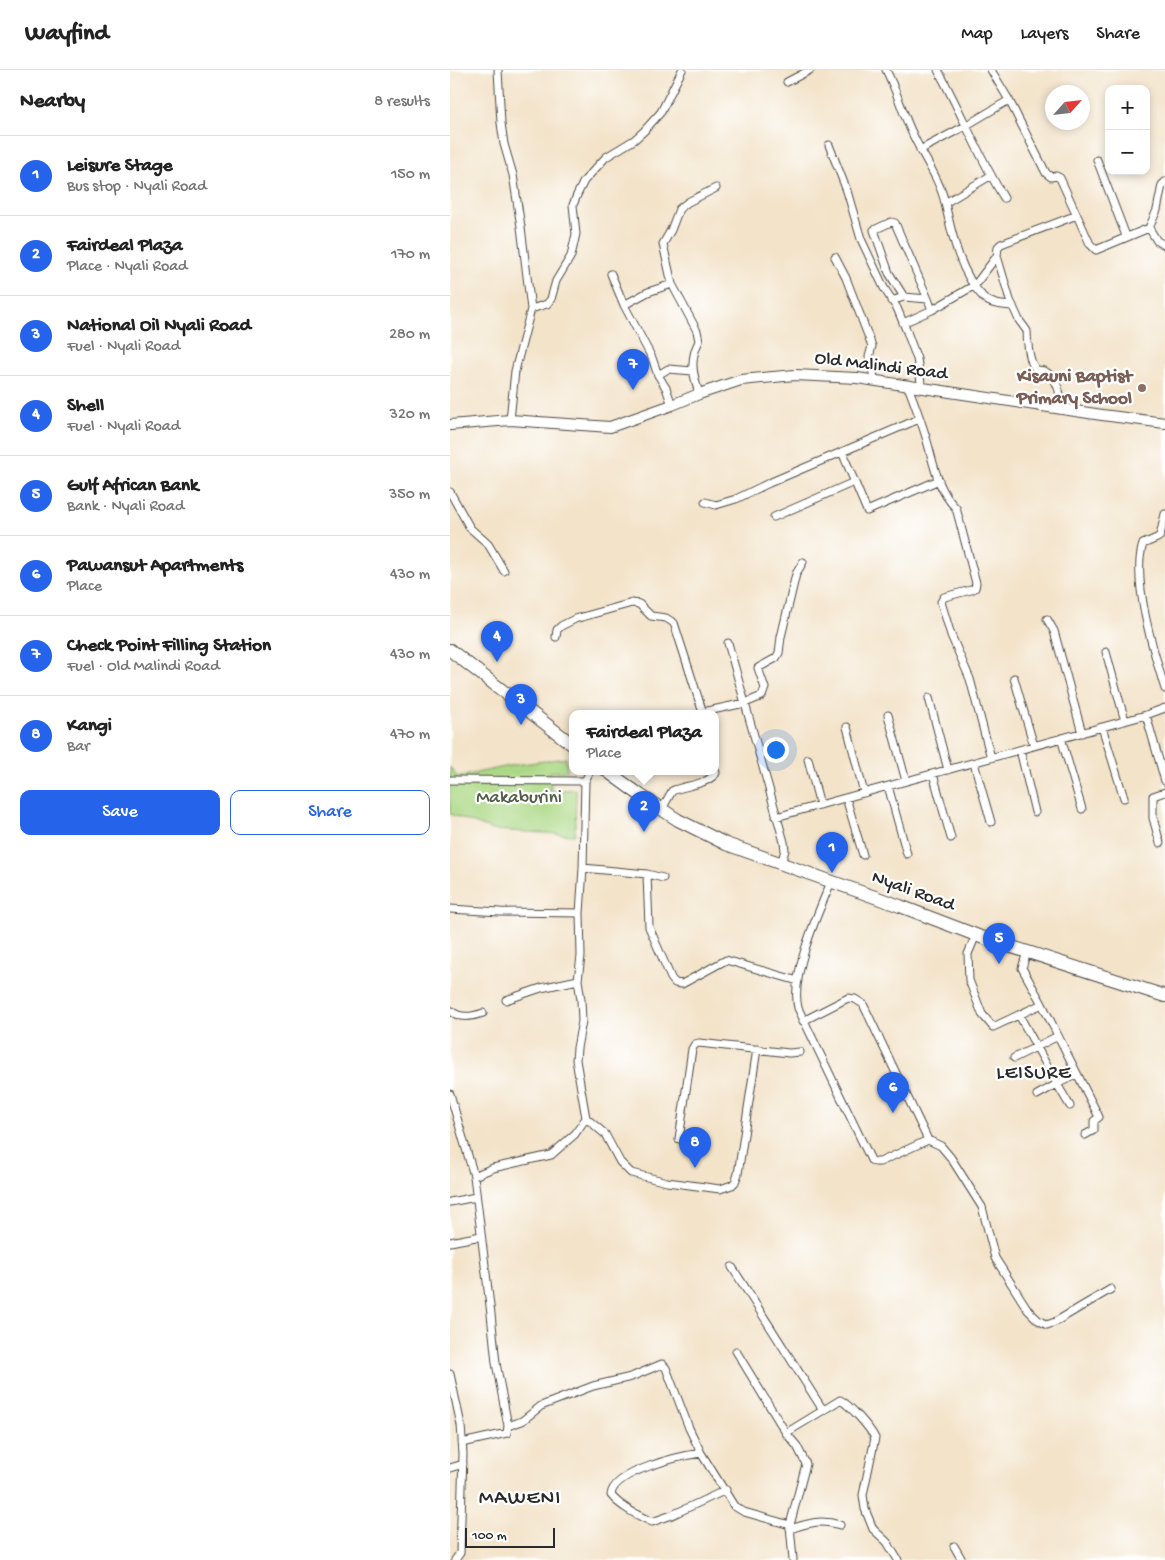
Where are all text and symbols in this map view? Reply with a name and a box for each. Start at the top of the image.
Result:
text: Wayfind [25,20,109,49]
text: Map [961,24,993,45]
text: Layers [1021,24,1068,45]
text: Share [1096,24,1140,45]
north arrow [1045,85,1090,130]
map controls [1105,85,1150,175]
button: + [1105,85,1150,130]
text: Nearby [20,90,85,115]
text: 8 results [374,93,430,112]
button: − [1105,130,1150,175]
text: Leisure Stage [67,155,173,178]
text: 1 [33,166,39,185]
text: 150 m [391,166,430,185]
text: Bus stop · Nyali Road [67,178,207,197]
text: Fairdeal Plaza [67,235,182,258]
text: 2 [32,246,40,265]
text: 170 m [391,246,430,265]
text: Place · Nyali Road [67,258,187,277]
text: National Oil Nyali Road [67,315,251,338]
text: 3 [32,326,40,345]
text: 280 m [389,326,430,345]
text: Fuel · Nyali Road [67,338,180,357]
street label: Old Malindi Road [813,347,951,387]
pin: 7 [617,349,649,390]
place label: Kisauni Baptist Primary School [1016,366,1134,411]
marker: Kisauni Baptist Primary School [1136,382,1148,394]
text: Shell [67,395,104,418]
text: 4 [32,406,40,425]
text: 320 m [390,406,430,425]
text: Fuel · Nyali Road [67,418,180,437]
text: Gulf African Bank [67,475,199,498]
text: 5 [32,486,40,505]
text: 350 m [389,486,430,505]
text: Bank · Nyali Road [67,498,184,517]
text: Pawansut Apartments [67,555,243,578]
text: 6 [32,566,40,585]
text: 430 m [390,566,430,585]
text: Place [67,578,102,597]
pin: 4 [481,621,513,662]
text: Check Point Filling Station [67,635,271,658]
text: 7 [32,646,40,665]
text: 430 m [390,646,430,665]
text: Fuel · Old Malindi Road [67,658,220,677]
pin: 3 [505,684,537,725]
popup [569,710,719,775]
text: Kangi [67,715,112,738]
text: Fairdeal Plaza [586,722,702,745]
text: 8 [32,726,40,745]
text: 470 m [390,726,430,745]
your location [763,737,789,763]
text: Bar [67,738,90,757]
text: Place [586,745,621,764]
park label: Makaburini [476,787,562,810]
button: Save [20,790,220,835]
button: Share [230,790,430,835]
pin: 2 [628,791,660,832]
pin: 1 [816,832,848,873]
street label: Nyali Road [868,866,959,918]
pin: 5 [983,923,1015,964]
district label: LEISURE [996,1063,1072,1086]
pin: 6 [877,1072,909,1113]
pin: 8 [679,1127,711,1168]
district label: MAWENI [479,1487,561,1512]
scale bar [465,1525,555,1548]
text: 100 m [472,1528,507,1545]

